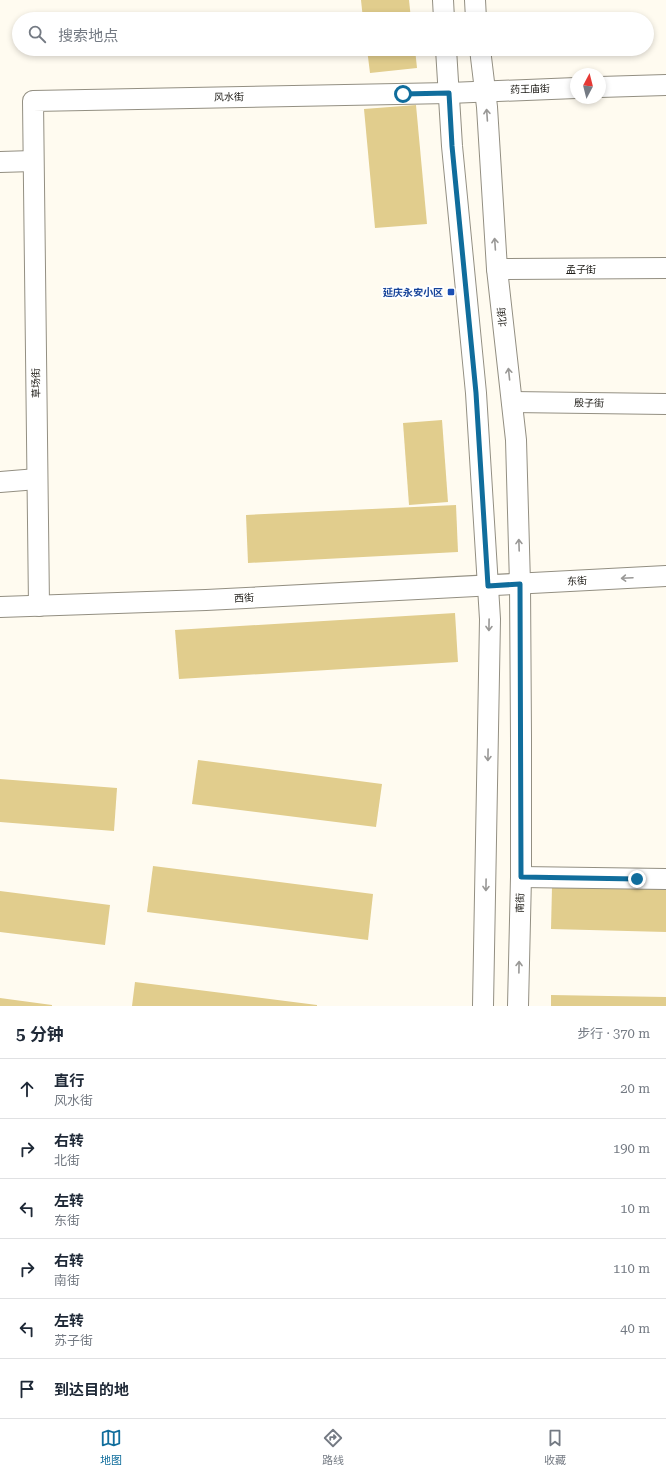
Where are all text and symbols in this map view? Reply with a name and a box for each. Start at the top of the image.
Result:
search box [12,12,654,56]
icon: search [26,23,48,45]
text: 搜索地点 [58,27,118,45]
north arrow [570,68,606,104]
street label: 药王庙街 [510,83,550,95]
route start [394,85,412,103]
street label: 风水街 [214,91,244,103]
one-way arrow [484,109,491,122]
one-way arrow [492,238,499,251]
street label: 孟子街 [566,264,596,275]
place label: 延庆永安小区 [383,287,443,298]
marker: 延庆永安小区 [446,287,456,297]
street label: 北街 [495,306,509,328]
street label: 草场街 [30,368,42,398]
one-way arrow [505,368,512,381]
street label: 殷子街 [574,397,604,409]
one-way arrow [515,539,523,552]
street label: 东街 [567,575,587,587]
one-way arrow [621,575,634,582]
street label: 西街 [234,592,254,604]
one-way arrow [485,618,493,631]
one-way arrow [484,748,491,761]
route end [628,870,646,888]
one-way arrow [482,878,490,891]
street label: 南街 [514,893,526,913]
one-way arrow [515,961,523,974]
text: 5 分钟 [16,1024,64,1044]
text: 步行 · 370 m [577,1026,650,1041]
text: 直行 [54,1072,84,1090]
icon: ahead [16,1078,38,1100]
text: 20 m [620,1081,650,1096]
text: 风水街 [54,1093,93,1108]
text: 右转 [54,1132,84,1150]
icon: right [16,1138,38,1160]
text: 190 m [613,1141,650,1156]
text: 北街 [54,1153,80,1168]
text: 左转 [54,1192,84,1210]
icon: left [16,1198,38,1220]
text: 10 m [620,1201,650,1216]
text: 东街 [54,1213,80,1228]
text: 右转 [54,1252,84,1270]
icon: right [16,1258,38,1280]
text: 110 m [613,1261,650,1276]
text: 南街 [54,1273,80,1288]
text: 左转 [54,1312,84,1330]
icon: left [16,1318,38,1340]
text: 40 m [620,1321,650,1336]
text: 苏子街 [54,1333,93,1348]
icon: arrive [16,1378,38,1400]
text: 到达目的地 [54,1381,129,1399]
tab: 地图 [100,1427,122,1467]
tab: 路线 [322,1427,344,1467]
tab: 收藏 [544,1427,566,1467]

